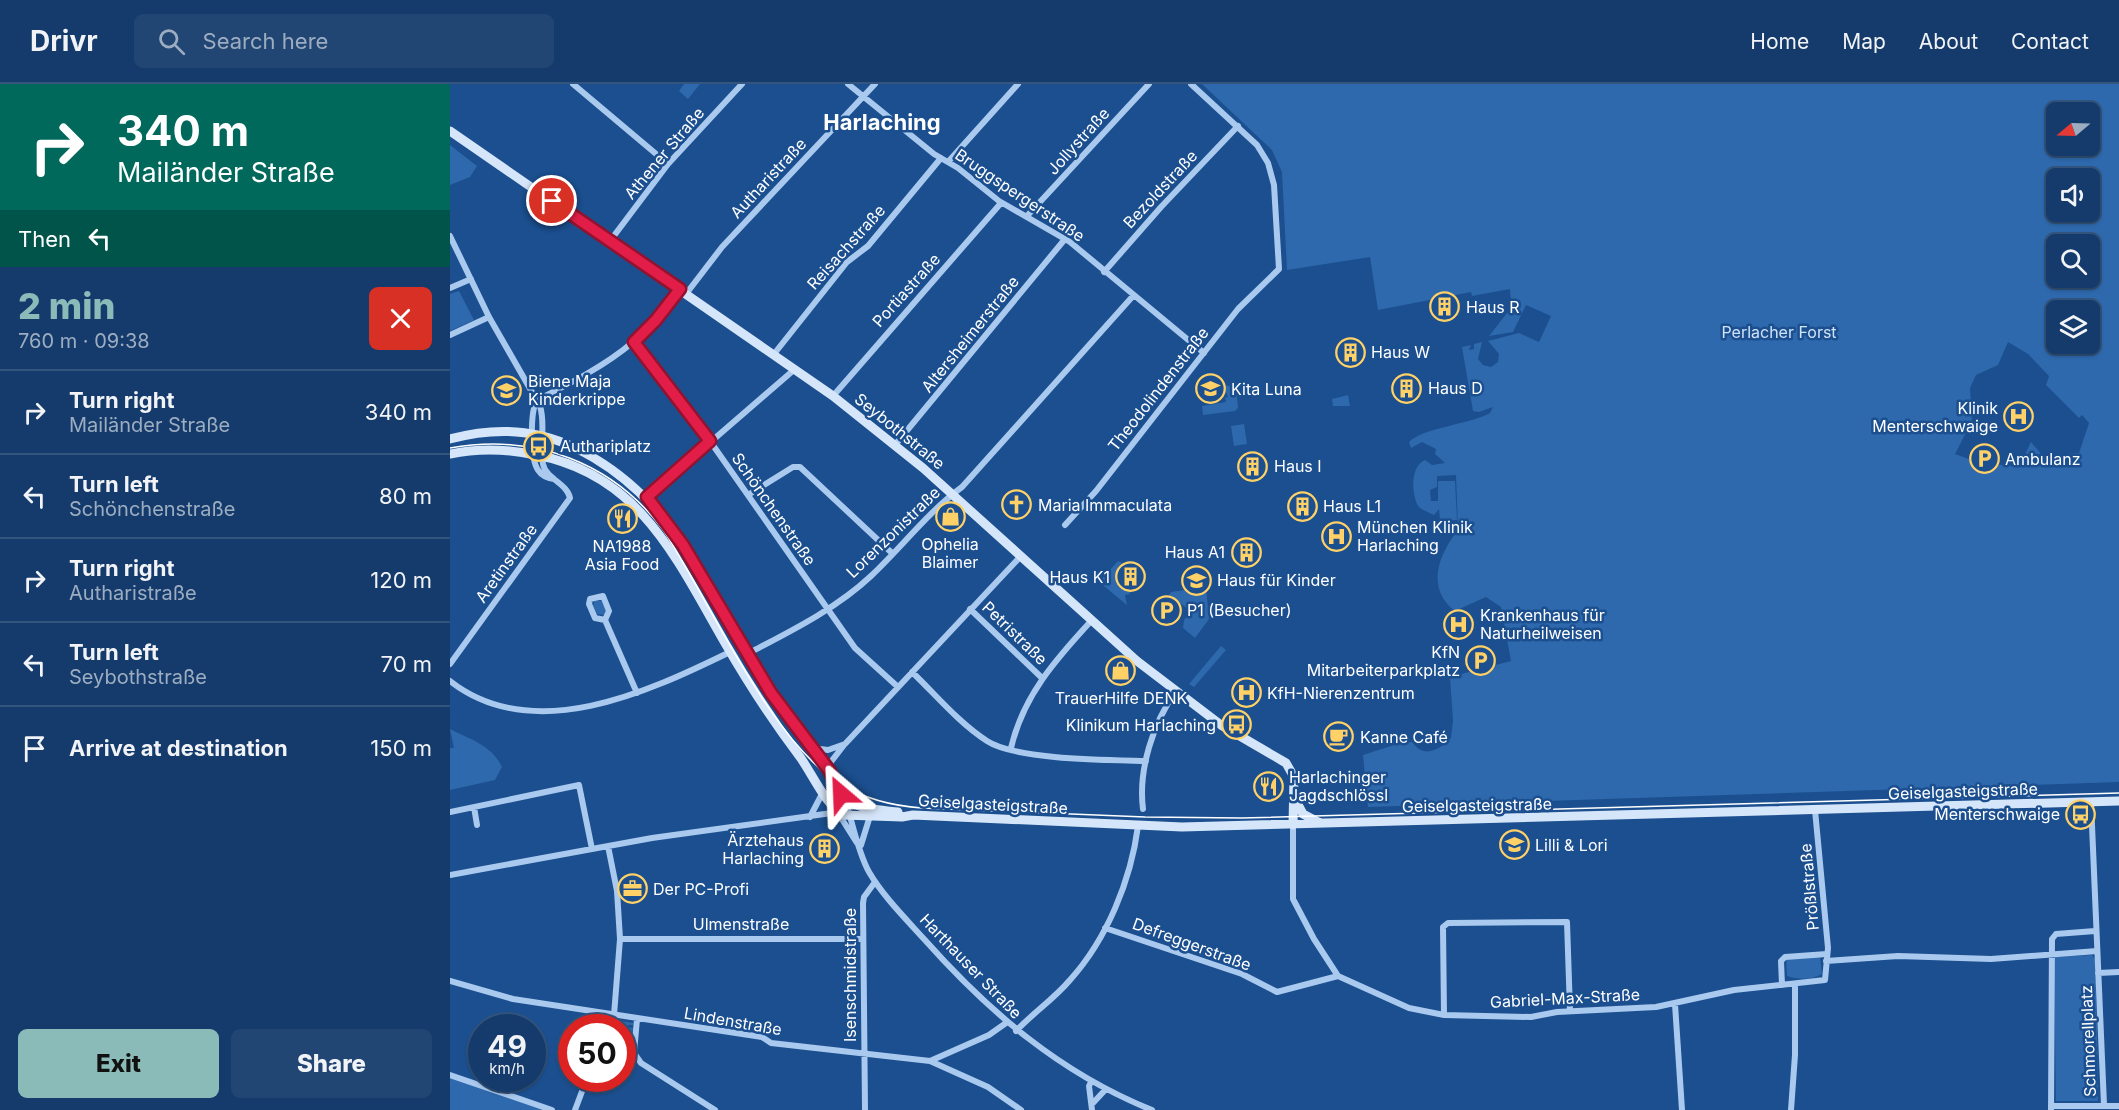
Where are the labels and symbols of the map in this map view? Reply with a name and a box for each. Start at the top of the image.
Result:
north arrow [2046,102,2100,156]
street label: Athener Straße [620,103,708,203]
street label: Jollystraße [1043,103,1113,179]
district label: Harlaching [823,109,941,135]
street label: Autharistraße [726,134,810,222]
street label: Bruggspergerstraße [951,144,1089,246]
street label: Bezoldstraße [1119,146,1201,232]
pin [526,175,577,226]
street label: Reisachstraße [803,200,889,294]
street label: Portiastraße [868,249,944,331]
street label: Altersheimerstraße [917,272,1023,396]
building icon: Haus R [1429,291,1461,323]
place label: Haus R [1466,297,1520,317]
park label: Perlacher Forst [1721,322,1837,342]
street label: Theodolindenstraße [1103,323,1213,455]
building icon: Haus W [1334,336,1366,368]
place label: Haus W [1371,342,1430,362]
place label: Biene Maja Kinderkrippe [528,371,626,409]
building icon: Haus D [1391,372,1423,404]
school or university icon: Kita Luna [1194,373,1226,405]
school or university icon: Biene Maja Kinderkrippe [491,374,523,406]
place label: Haus D [1428,378,1483,398]
place label: Kita Luna [1231,379,1302,399]
street label: Seybothstraße [851,389,949,473]
place label: Klinik Menterschwaige [1872,398,1998,436]
hospital icon: Klinik Menterschwaige [2003,401,2035,433]
bus stop icon: Authariplatz [523,430,555,462]
place label: Authariplatz [560,436,651,456]
parking icon: Ambulanz [1968,443,2000,475]
street label: Schönchenstraße [728,449,820,569]
place label: Ambulanz [2005,449,2080,469]
building icon: Haus I [1237,450,1269,482]
place label: Haus I [1274,456,1322,476]
street label: Lorenzonistraße [842,482,944,582]
church icon: Maria Immaculata [1001,489,1033,521]
building icon: Haus L1 [1286,490,1318,522]
place label: Maria Immaculata [1038,495,1172,515]
place label: Haus L1 [1323,496,1381,516]
shop icon: Ophelia Blaimer [934,500,966,532]
restaurant icon: NA1988 Asia Food [606,502,638,534]
place label: München Klinik Harlaching [1357,517,1473,555]
street label: Aretinstraße [471,520,541,606]
hospital icon: München Klinik Harlaching [1320,520,1352,552]
place label: Ophelia Blaimer [921,534,979,572]
place label: NA1988 Asia Food [585,536,659,574]
building icon: Haus A1 [1230,536,1262,568]
place label: Haus A1 [1165,542,1225,562]
building icon: Haus K1 [1115,561,1147,593]
school or university icon: Haus für Kinder [1180,564,1212,596]
place label: Haus K1 [1049,567,1110,587]
place label: Haus für Kinder [1217,570,1336,590]
parking icon: P1 (Besucher) [1150,594,1182,626]
street label: Petristraße [978,597,1052,669]
place label: P1 (Besucher) [1187,600,1292,620]
place label: Krankenhaus für Naturheilweisen [1480,605,1605,643]
hospital icon: Krankenhaus für Naturheilweisen [1443,608,1475,640]
place label: KfN Mitarbeiterparkplatz [1307,642,1460,680]
parking icon: KfN Mitarbeiterparkplatz [1465,645,1497,677]
shop icon: TrauerHilfe DENK [1105,654,1137,686]
hospital icon: KfH-Nierenzentrum [1230,677,1262,709]
place label: KfH-Nierenzentrum [1267,683,1415,703]
place label: TrauerHilfe DENK [1055,688,1187,708]
bus stop icon: Klinikum Harlaching [1221,709,1253,741]
place label: Klinikum Harlaching [1066,715,1216,735]
cafe icon: Kanne Café [1323,721,1355,753]
place label: Kanne Café [1360,727,1448,747]
position arrow [809,762,873,826]
place label: Harlachinger Jagdschlössl [1289,767,1388,805]
restaurant icon: Harlachinger Jagdschlössl [1252,770,1284,802]
street label: Geiselgasteigstraße [1888,778,2038,804]
street label: Geiselgasteigstraße [918,790,1068,818]
street label: Geiselgasteigstraße [1402,794,1552,816]
bus stop icon: Menterschwaige [2065,798,2097,830]
place label: Menterschwaige [1934,804,2060,824]
school or university icon: Lilli & Lori [1498,829,1530,861]
place label: Ärztehaus Harlaching [722,830,804,868]
building icon: Ärztehaus Harlaching [809,833,841,865]
place label: Lilli & Lori [1535,835,1608,855]
street label: Prößlstraße [1795,843,1823,931]
office icon: Der PC-Profi [616,873,648,905]
place label: Der PC-Profi [653,879,749,899]
street label: Isenschmidstraße [840,908,860,1042]
street label: Harthauser Straße [916,909,1026,1023]
street label: Defreggerstraße [1130,913,1254,975]
street label: Ulmenstraße [693,914,789,934]
street label: Gabriel-Max-Straße [1489,984,1641,1012]
street label: Schmorellplatz [2076,985,2100,1097]
street label: Lindenstraße [683,1003,783,1039]
speed limit sign: 50 [558,1014,636,1092]

